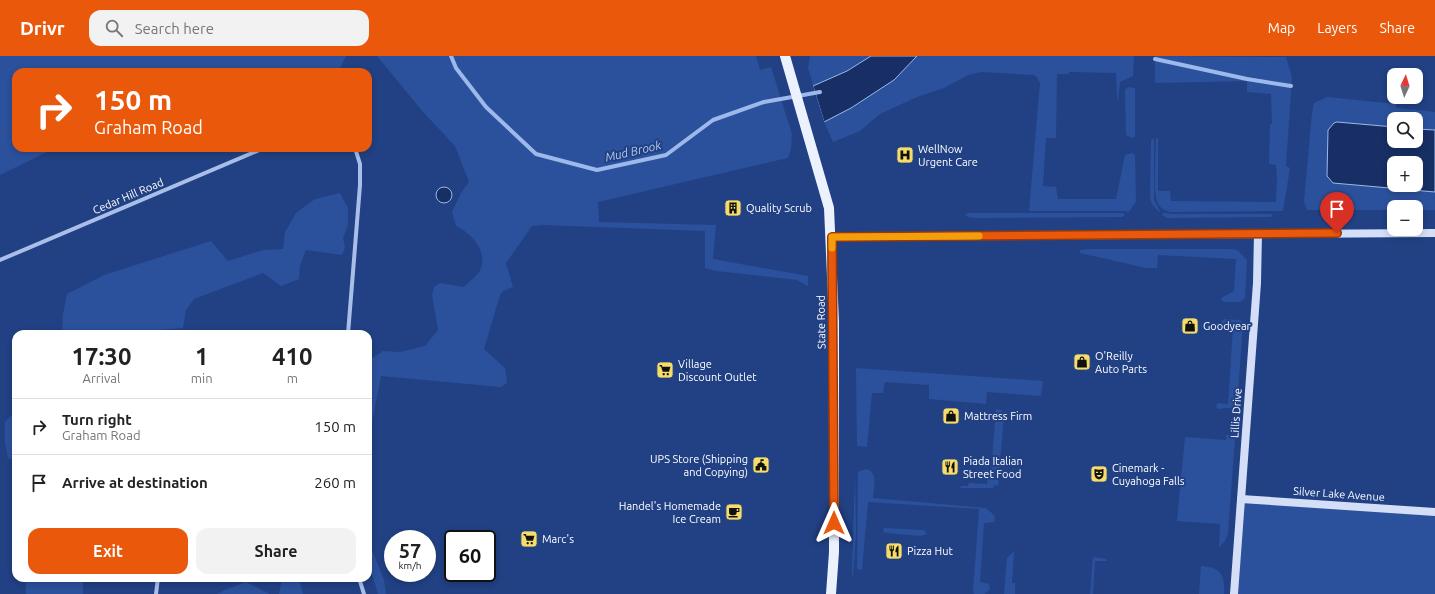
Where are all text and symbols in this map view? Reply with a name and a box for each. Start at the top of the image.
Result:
search box [89,10,369,46]
text: Drivr [20,17,65,39]
icon: search [103,17,125,39]
text: Search here [135,20,214,37]
text: Map [1268,20,1295,36]
text: Layers [1317,20,1357,36]
text: Share [1379,20,1415,36]
north arrow [1387,68,1423,104]
map controls [1387,68,1423,236]
icon: right [28,84,80,136]
text: 150 m [94,84,172,115]
button: search [1387,112,1423,148]
text: Graham Road [94,117,203,137]
water label: Mud Brook [604,138,663,164]
place label: WellNow Urgent Care [918,143,978,168]
hospital icon: WellNow Urgent Care [895,145,915,165]
button: + [1387,156,1423,192]
street label: Cedar Hill Road [91,176,165,216]
pin [1320,192,1354,233]
building icon: Quality Scrub [723,198,743,218]
icon: arrive [1326,198,1348,220]
button: − [1387,200,1423,236]
place label: Quality Scrub [746,202,812,214]
street label: State Road [815,295,827,349]
shop icon: Goodyear [1180,316,1200,336]
place label: Goodyear [1203,320,1252,332]
text: 17:30 [71,343,131,370]
text: 1 [195,343,208,370]
text: 410 [272,343,313,370]
place label: O'Reilly Auto Parts [1095,350,1147,375]
shop icon: O'Reilly Auto Parts [1072,352,1092,372]
place label: Village Discount Outlet [678,358,757,383]
supermarket icon: Village Discount Outlet [655,360,675,380]
text: Arrival [82,371,120,385]
text: min [191,371,213,385]
text: m [287,371,298,385]
street label: Lillis Drive [1228,388,1244,438]
shop icon: Mattress Firm [941,406,961,426]
place label: Mattress Firm [964,410,1032,422]
text: Turn right [62,411,132,428]
icon: right [28,416,50,438]
text: 150 m [314,418,356,435]
text: Graham Road [62,428,140,442]
place label: UPS Store (Shipping and Copying) [650,453,748,479]
public building icon: UPS Store (Shipping and Copying) [751,455,771,475]
place label: Piada Italian Street Food [963,455,1023,480]
restaurant icon: Piada Italian Street Food [940,457,960,477]
place label: Cinemark - Cuyahoga Falls [1112,462,1185,487]
theatre icon: Cinemark - Cuyahoga Falls [1089,464,1109,484]
icon: arrive [28,472,50,494]
text: Arrive at destination [62,474,208,491]
text: 260 m [314,474,356,491]
street label: Silver Lake Avenue [1293,485,1385,503]
place label: Handel's Homemade Ice Cream [619,500,721,525]
cafe icon: Handel's Homemade Ice Cream [724,502,744,522]
position arrow [813,502,855,544]
button: Exit [28,528,188,574]
button: Share [196,528,356,574]
supermarket icon: Marc's [519,529,539,549]
speed limit sign: 60 [444,530,496,582]
place label: Marc's [542,533,574,545]
text: 57 [399,539,421,562]
restaurant icon: Pizza Hut [884,541,904,561]
place label: Pizza Hut [907,545,953,557]
text: km/h [398,560,422,571]

